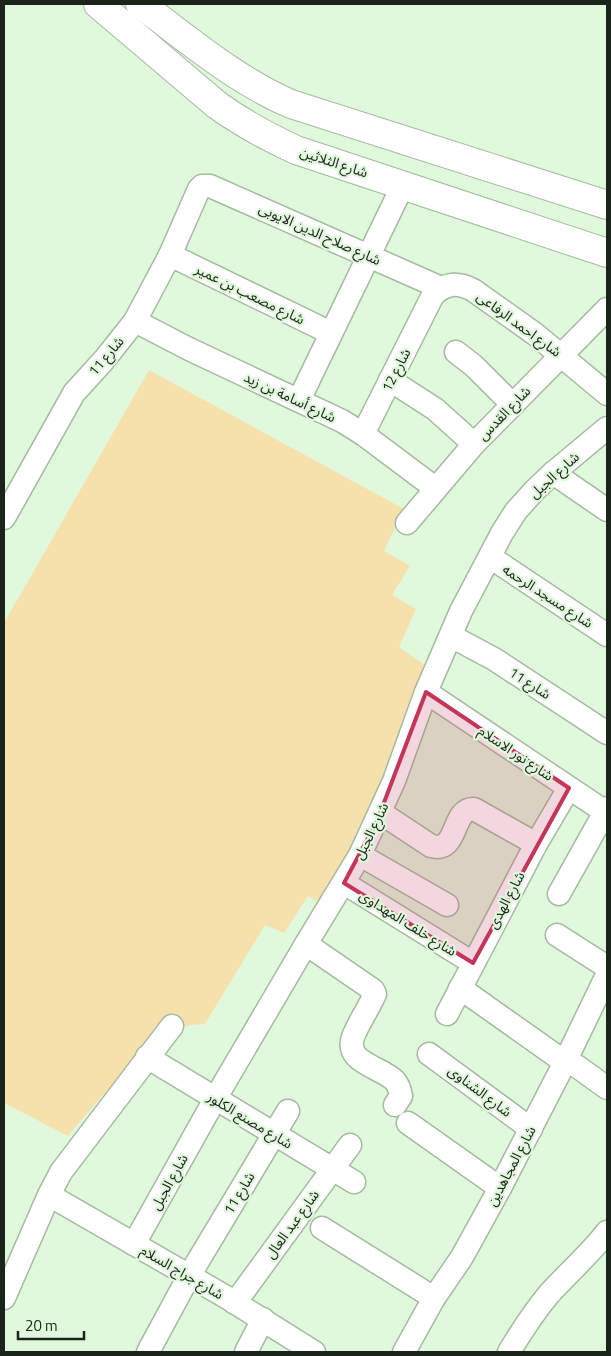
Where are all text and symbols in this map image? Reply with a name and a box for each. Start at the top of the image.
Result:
street label: شارع الثلاثين [297,141,371,183]
street label: شارع صلاح الدين الايوبى [255,197,385,271]
street label: شارع مصعب بن عمير [191,257,309,330]
street label: شارع احمد الرفاعى [472,286,566,362]
street label: شارع 11 [83,331,129,381]
street label: شارع 12 [376,344,416,396]
street label: شارع أسامة بن زيد [240,366,340,428]
street label: شارع القدس [472,381,536,445]
street label: شارع الجبل [524,446,584,504]
street label: شارع مسجد الرحمه [498,558,598,634]
street label: شارع 11 [505,661,555,705]
street label: شارع نور الاسلام [474,720,558,786]
street label: شارع الجبل [348,799,394,863]
street label: شارع الهدى [482,867,530,933]
street label: شارع خلف المهداوى [355,884,461,962]
street label: شارع الشناوى [443,1060,517,1122]
street label: شارع مصنع الكلور [202,1085,297,1154]
street label: شارع المجاهدين [481,1122,541,1210]
street label: شارع الجبل [145,1150,193,1214]
street label: شارع 11 [218,1168,260,1218]
street label: شارع عبد العال [259,1185,325,1263]
street label: شارع جراج السلام [136,1239,228,1305]
scale bar [18,1308,84,1340]
text: 20 m [25,1314,58,1337]

